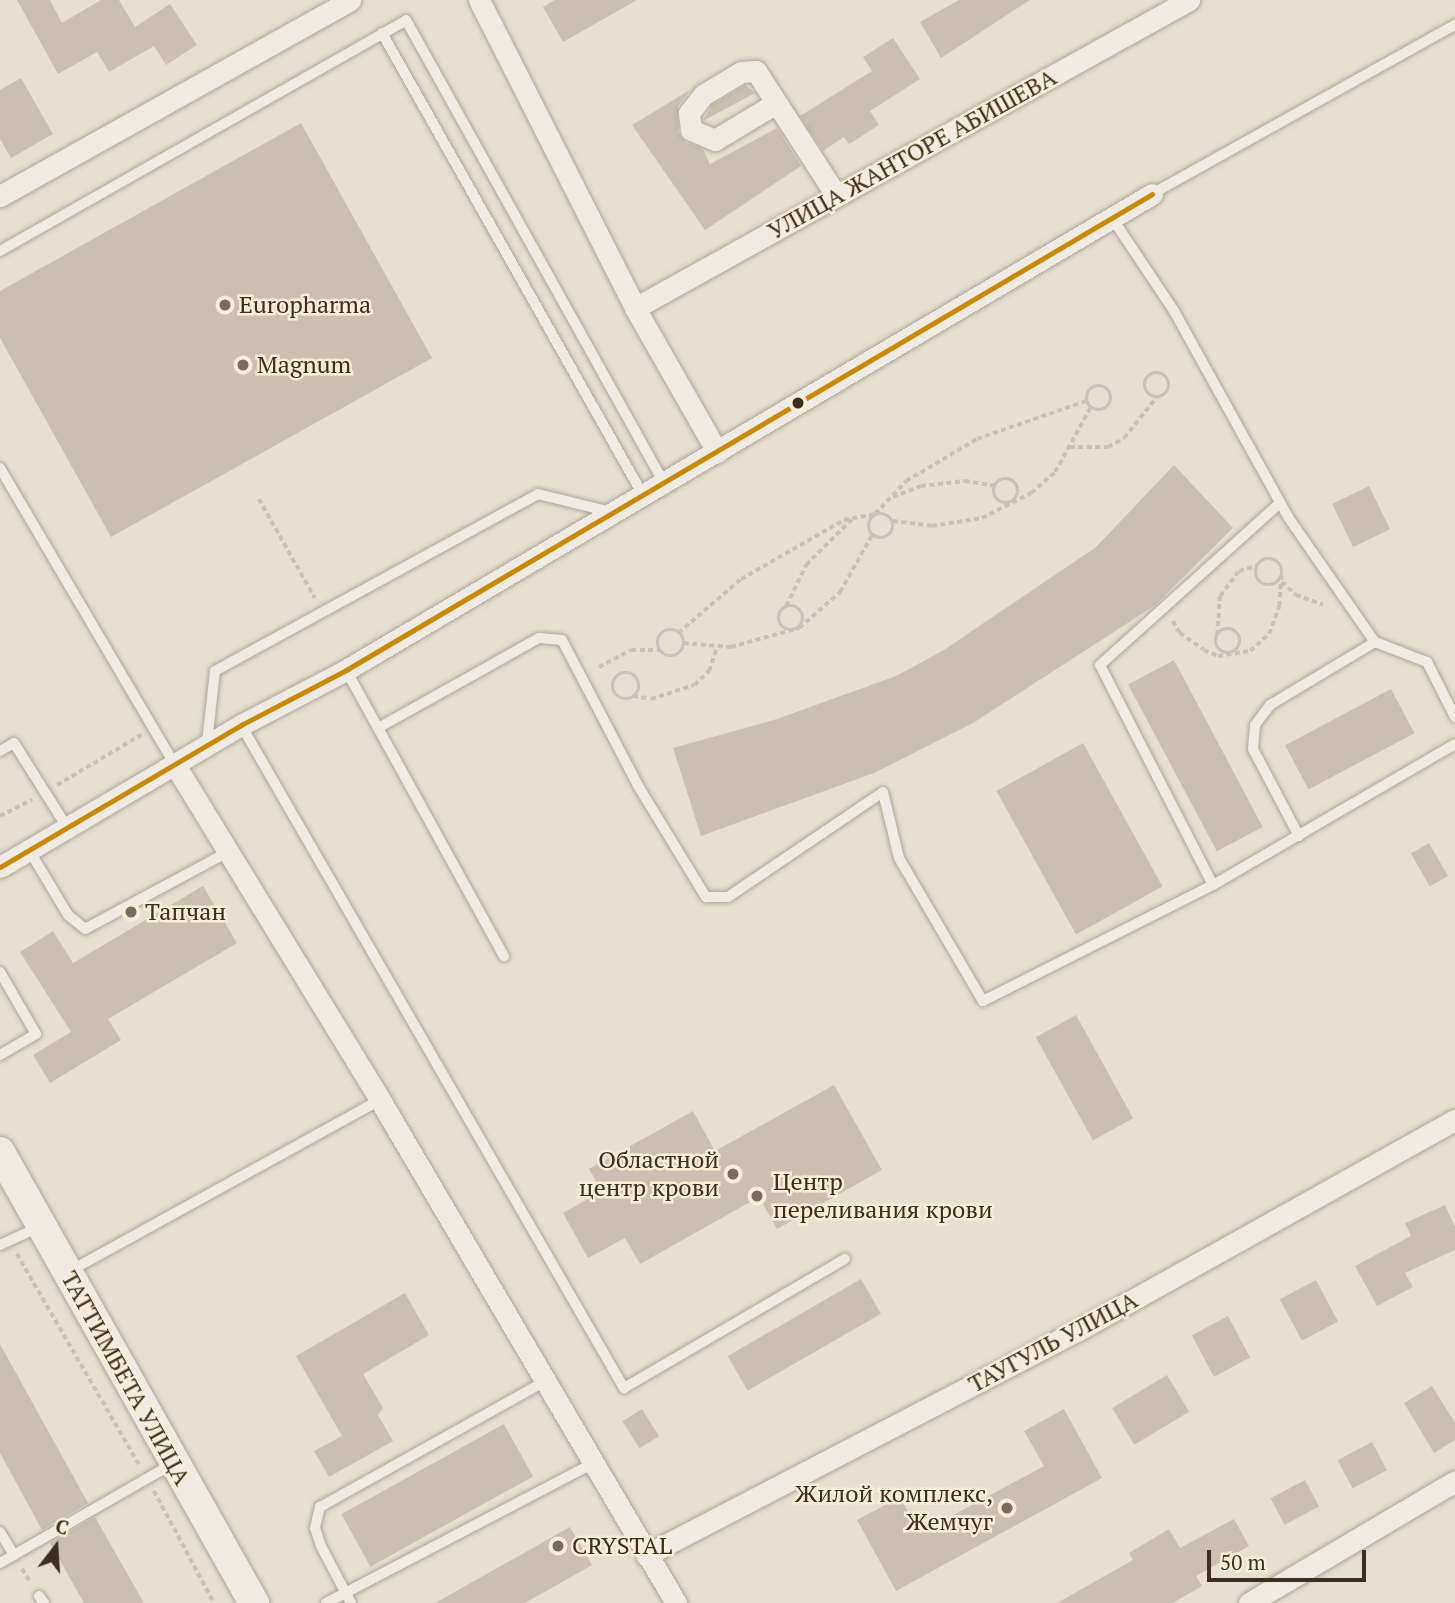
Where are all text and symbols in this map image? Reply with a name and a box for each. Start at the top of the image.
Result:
street label: УЛИЦА ЖАНТОРЕ АБИШЕВА [762,62,1062,246]
place label: Europharma [239,291,371,319]
marker: Europharma [217,297,233,313]
place label: Magnum [257,351,351,379]
marker: Magnum [235,357,251,373]
unlabelled marker [791,396,805,410]
place label: Тапчан [145,898,226,926]
marker: Тапчан [123,904,139,920]
place label: Областной центр крови [579,1146,719,1202]
marker: Областной центр крови [725,1166,741,1182]
place label: Центр переливания крови [773,1168,993,1224]
marker: Центр переливания крови [747,1186,767,1206]
street label: ТАТТИМБЕТА УЛИЦА [55,1265,197,1491]
street label: ТАУГУЛЬ УЛИЦА [963,1285,1143,1399]
place label: Жилой комплекс, Жемчуг [795,1480,993,1536]
marker: Жилой комплекс, Жемчуг [999,1500,1015,1516]
north arrow [21,1512,91,1582]
text: С [53,1513,72,1540]
place label: CRYSTAL [572,1532,672,1560]
scale bar [1210,1536,1369,1580]
marker: CRYSTAL [550,1538,566,1554]
text: 50 m [1220,1548,1266,1576]

